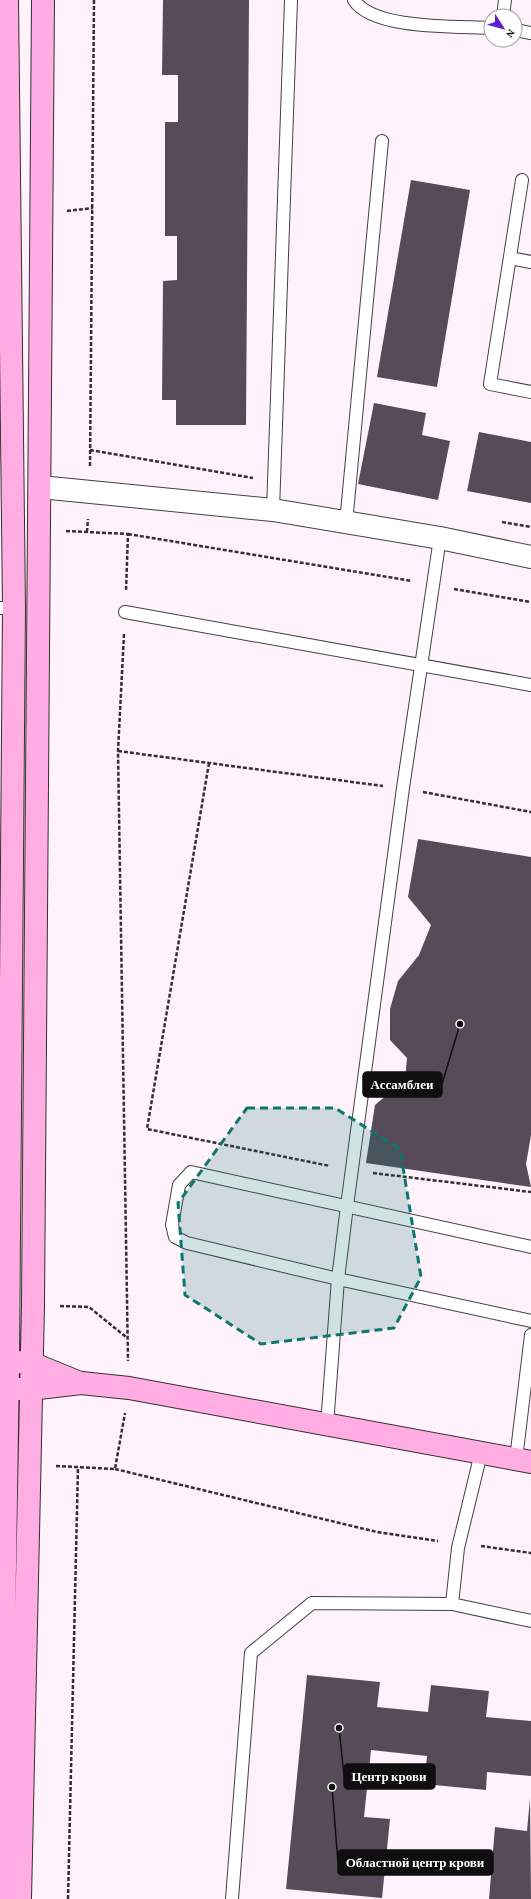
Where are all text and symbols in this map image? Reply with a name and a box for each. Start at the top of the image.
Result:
north arrow [483,8,523,48]
text: N [504,27,518,41]
callout: Ассамблеи [363,1072,442,1097]
text: Ассамблеи [371,1077,434,1092]
callout: Центр крови [344,1764,435,1789]
text: Центр крови [351,1769,427,1784]
callout: Областной центр крови [338,1850,493,1875]
text: Областной центр крови [346,1855,485,1870]

